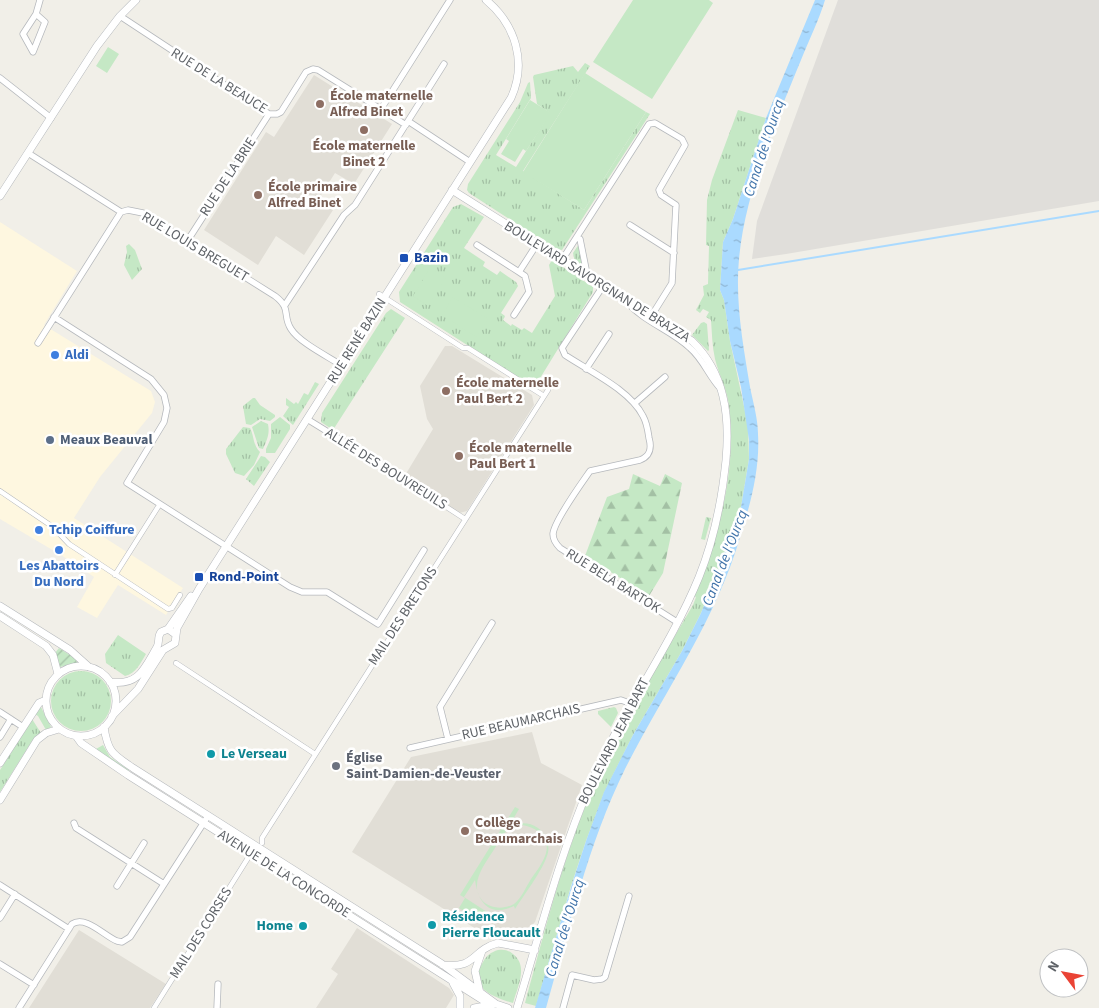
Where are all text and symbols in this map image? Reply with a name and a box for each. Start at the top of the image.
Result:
street label: RUE DE LA BEAUCE [167,43,271,119]
place label: École maternelle Alfred Binet [329,86,433,122]
water label: Canal de l'Ourcq [738,97,790,199]
marker: École maternelle Alfred Binet [314,98,326,110]
marker: École maternelle Binet 2 [358,124,370,136]
street label: RUE DE LA BRIE [195,134,261,220]
place label: École maternelle Binet 2 [312,136,416,172]
place label: École primaire Alfred Binet [267,177,357,213]
marker: École primaire Alfred Binet [252,189,264,201]
street label: RUE LOUIS BREGUET [138,207,253,287]
street label: BOULEVARD SAVORGNAN DE BRAZZA [500,216,694,348]
place label: Bazin [414,248,448,268]
marker: Bazin [398,252,410,264]
street label: RUE RENÉ BAZIN [323,294,391,388]
place label: Aldi [64,345,89,365]
marker: Aldi [49,349,61,361]
place label: École maternelle Paul Bert 2 [456,373,559,409]
marker: École maternelle Paul Bert 2 [440,385,452,397]
street label: ALLÉE DES BOUVREUILS [321,423,451,515]
place label: Meaux Beauval [60,430,152,450]
marker: Meaux Beauval [44,434,56,446]
place label: École maternelle Paul Bert 1 [469,438,572,474]
marker: École maternelle Paul Bert 1 [453,450,465,462]
water label: Canal de l'Ourcq [697,507,753,609]
place label: Tchip Coiffure [49,520,135,540]
marker: Tchip Coiffure [33,524,45,536]
marker: Les Abattoirs Du Nord [53,544,65,556]
street label: RUE BELA BARTOK [562,544,665,619]
place label: Les Abattoirs Du Nord [19,556,99,592]
street label: MAIL DES BRETONS [364,563,442,669]
place label: Rond-Point [209,567,280,587]
marker: Rond-Point [193,571,205,583]
street label: BOULEVARD JEAN BART [573,674,655,808]
street label: RUE BEAUMARCHAIS [460,699,582,745]
place label: Le Verseau [221,744,287,764]
marker: Le Verseau [205,748,217,760]
place label: Église Saint-Damien-de-Veuster [346,748,501,784]
marker: Église Saint-Damien-de-Veuster [330,760,342,772]
place label: Collège Beaumarchais [475,813,563,849]
street label: AVENUE DE LA CONCORDE [214,825,354,923]
marker: Collège Beaumarchais [459,825,471,837]
water label: Canal de l'Ourcq [540,877,590,979]
street label: MAIL DES CORSES [165,883,237,983]
place label: Résidence Pierre Floucault [442,907,541,943]
place label: Home [257,916,293,936]
marker: Résidence Pierre Floucault [426,919,438,931]
marker: Home [297,920,309,932]
north arrow [1039,948,1089,998]
text: N [1043,957,1065,976]

